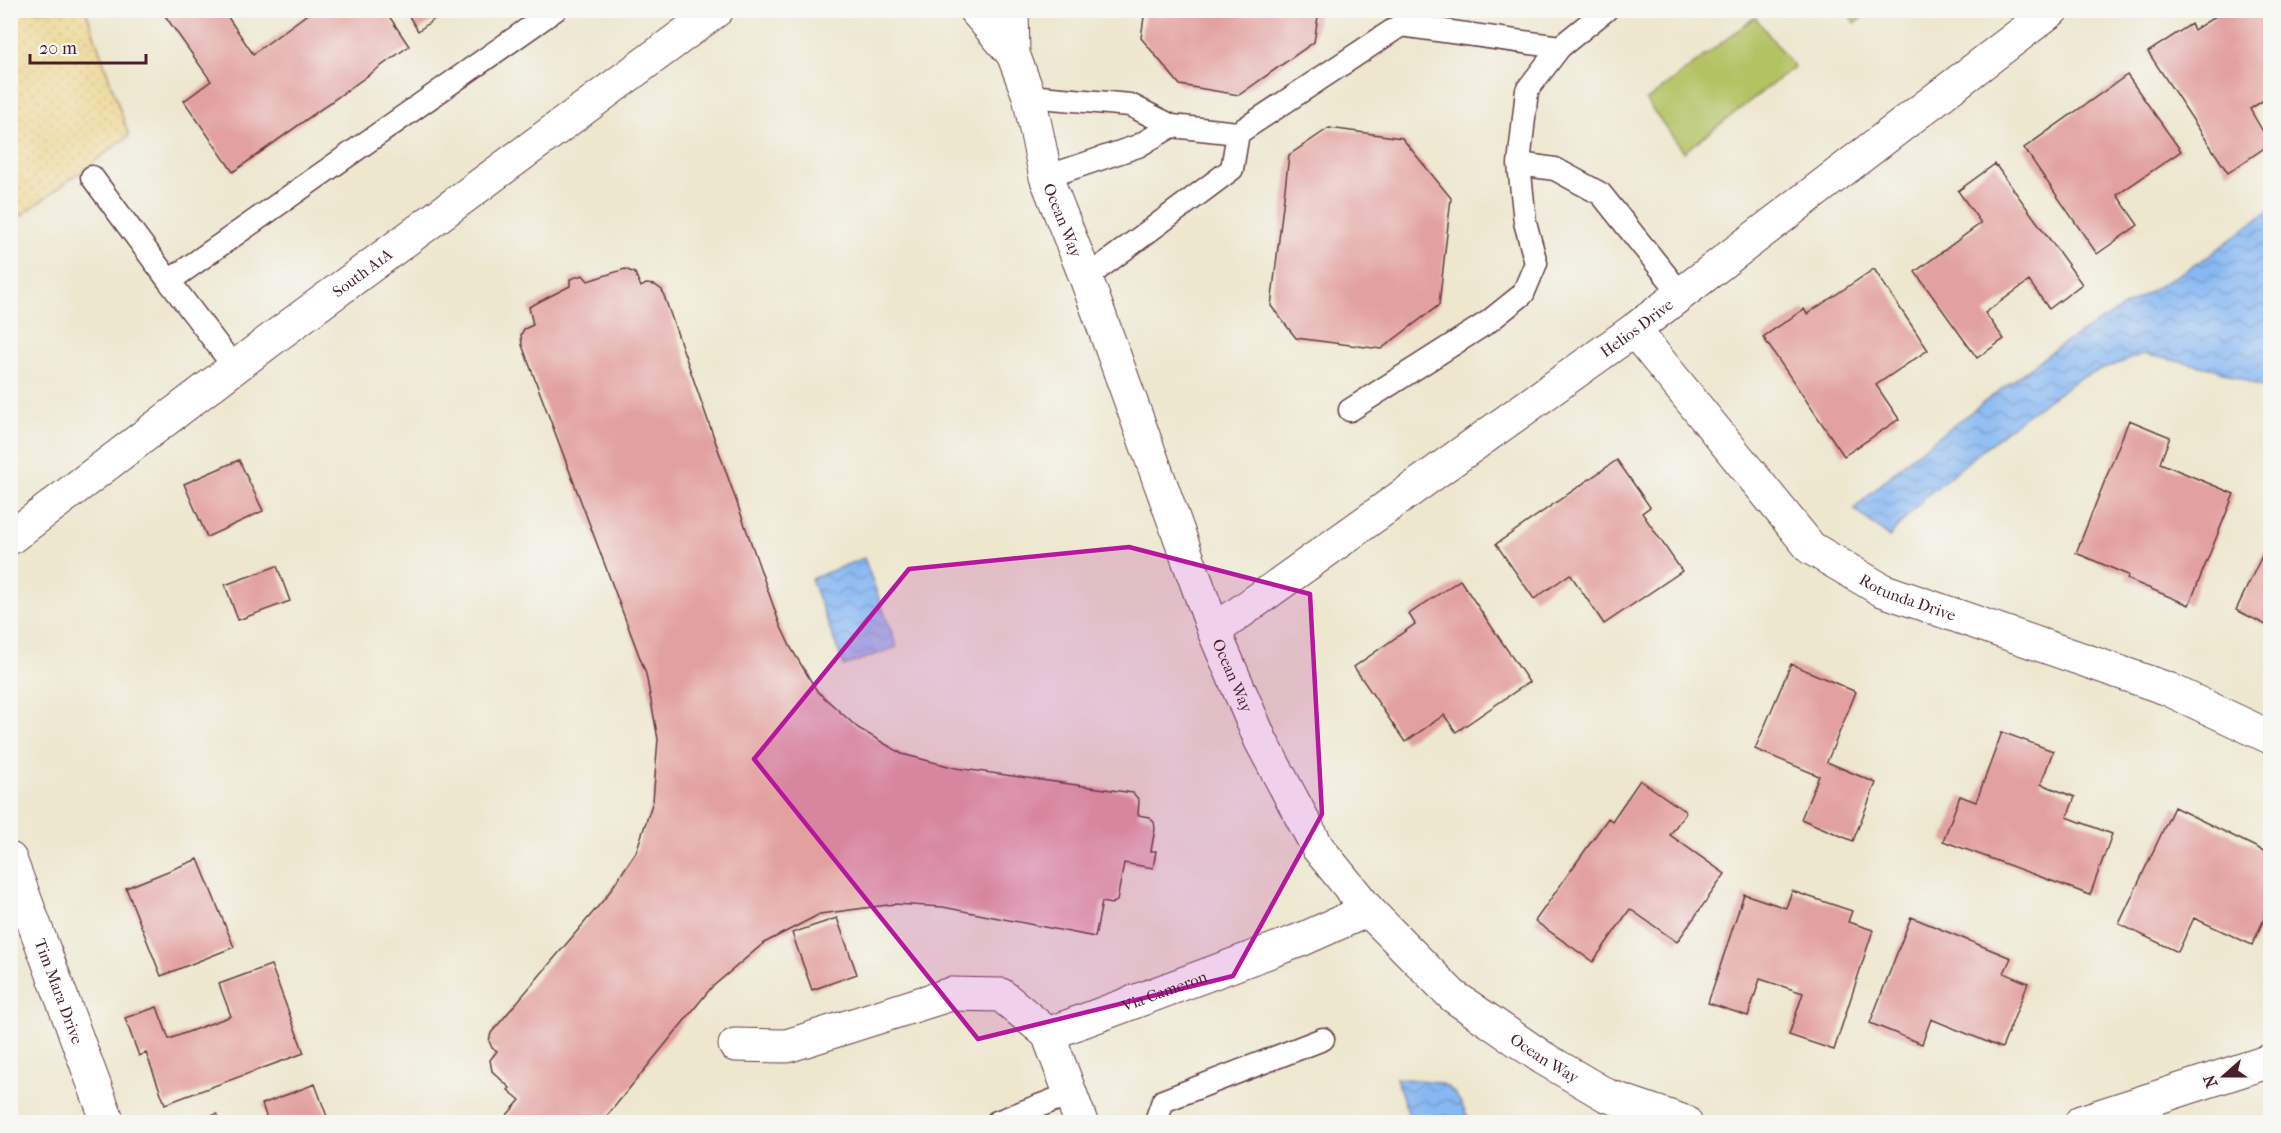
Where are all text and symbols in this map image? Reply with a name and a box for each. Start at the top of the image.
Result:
scale bar [30,27,146,65]
text: 20 m [39,38,77,59]
street label: Ocean Way [1040,180,1086,260]
street label: South A1A [328,244,396,301]
street label: Helios Drive [1596,294,1677,361]
street label: Rotunda Drive [1856,569,1959,624]
street label: Ocean Way [1209,636,1257,715]
street label: Tim Mara Drive [31,936,88,1046]
street label: Via Cameron [1118,966,1210,1016]
street label: Ocean Way [1507,1029,1583,1087]
north arrow [2194,1046,2254,1106]
text: N [2199,1071,2222,1090]

